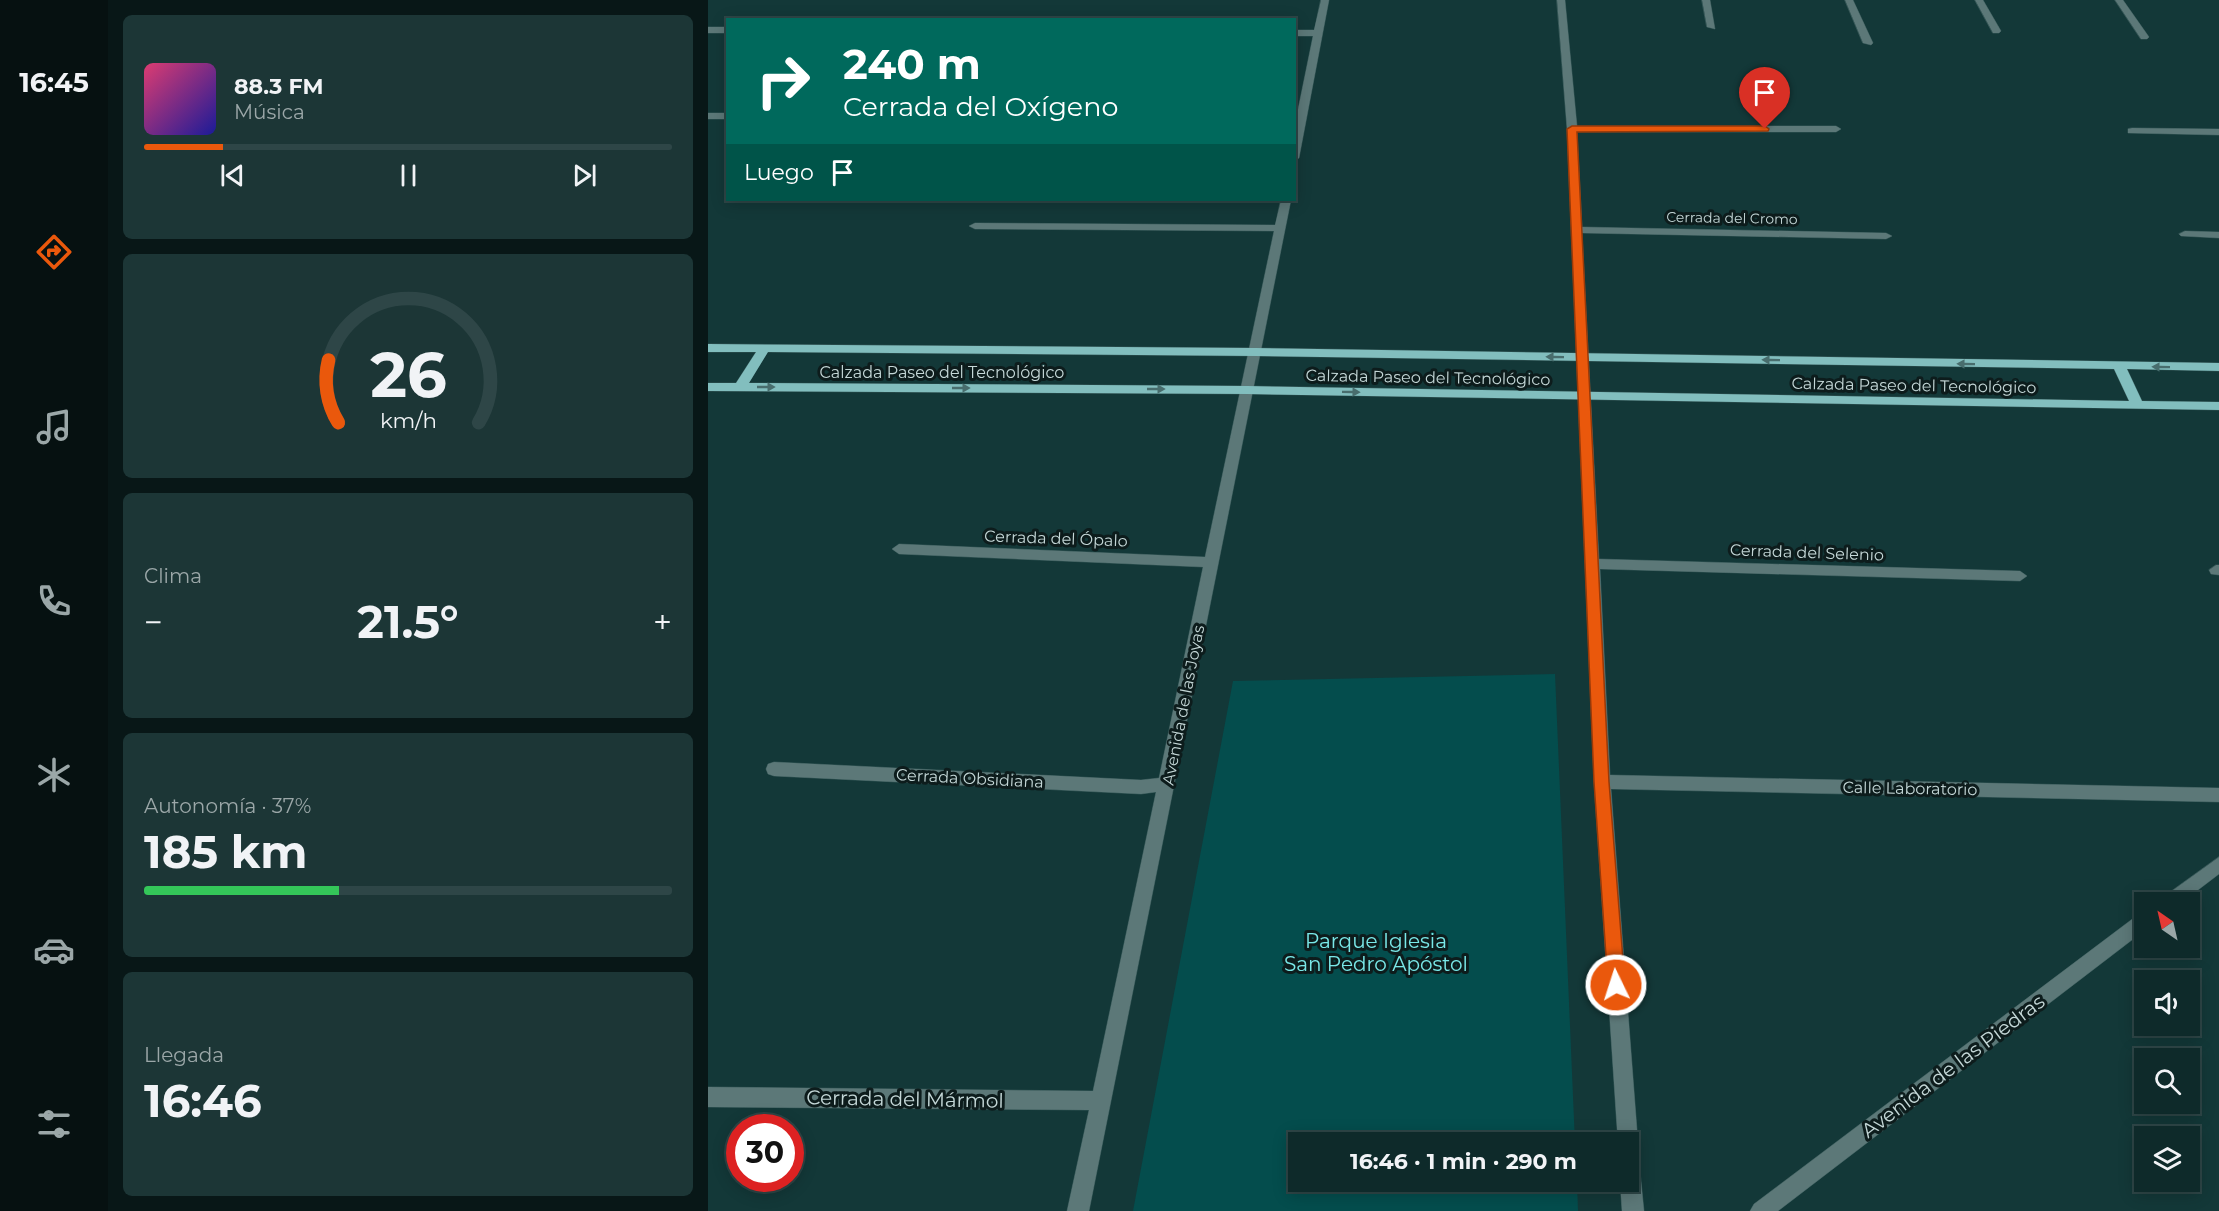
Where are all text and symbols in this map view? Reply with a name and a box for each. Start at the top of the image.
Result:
text: 240 m [843,38,981,90]
icon: right [744,42,822,120]
text: 16:45 [19,66,89,99]
pin [1739,67,1790,129]
text: 88.3 FM [234,73,324,100]
icon: arrive [1748,76,1781,109]
text: Cerrada del Oxígeno [843,90,1118,123]
text: Música [234,100,305,124]
icon: arrive [826,156,859,189]
icon: previous [216,159,249,192]
icon: pause [392,159,425,192]
icon: next [568,159,601,192]
text: Luego [744,159,814,186]
street label: Cerrada del Cromo [1666,208,1798,228]
icon: directions [33,231,75,273]
text: 26 [370,337,446,413]
one-way arrow [1545,352,1564,362]
one-way arrow [1761,356,1780,365]
one-way arrow [1956,359,1975,368]
one-way arrow [2151,362,2170,371]
street label: Calzada Paseo del Tecnológico [820,363,1064,382]
street label: Calzada Paseo del Tecnológico [1305,366,1551,389]
street label: Calzada Paseo del Tecnológico [1791,374,2037,397]
one-way arrow [757,382,776,392]
one-way arrow [952,383,971,393]
one-way arrow [1147,384,1166,394]
one-way arrow [1342,387,1361,397]
icon: music [33,406,75,448]
text: km/h [379,408,437,434]
street label: Cerrada del Ópalo [984,526,1128,551]
street label: Cerrada del Selenio [1730,540,1884,565]
text: Clima [144,564,202,588]
icon: phone [33,580,75,622]
text: 21.5° [357,594,459,649]
text: − [144,602,163,642]
text: + [653,602,672,642]
street label: Avenida de las Joyas [1159,623,1208,787]
icon: climate [33,754,75,796]
street label: Cerrada Obsidiana [896,765,1044,792]
street label: Calle Laboratorio [1842,778,1978,799]
text: Autonomía · 37% [144,794,311,818]
text: 185 km [144,824,307,879]
north arrow [2134,892,2200,958]
map controls [2134,892,2200,1192]
icon: car [33,929,75,971]
park label: Parque Iglesia San Pedro Apóstol [1284,929,1468,976]
position arrow [1584,953,1648,1017]
button: sound [2134,970,2200,1036]
street label: Avenida de las Piedras [1857,989,2050,1143]
text: Llegada [144,1043,224,1067]
button: search [2134,1048,2200,1114]
text: 16:46 [144,1073,262,1128]
street label: Cerrada del Mármol [806,1085,1004,1113]
icon: filters [33,1103,75,1145]
speed limit sign: 30 [726,1114,804,1192]
button: layers [2134,1126,2200,1192]
text: 16:46 · 1 min · 290 m [1350,1148,1577,1175]

